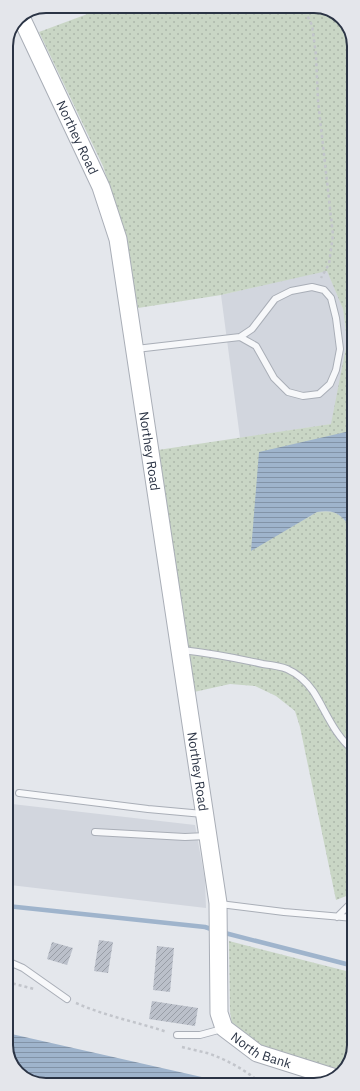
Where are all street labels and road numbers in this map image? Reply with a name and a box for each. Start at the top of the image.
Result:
street label: Northey Road [53,98,102,177]
street label: Northey Road [136,410,164,492]
street label: Northey Road [184,731,213,812]
street label: North Bank [228,1028,294,1072]

